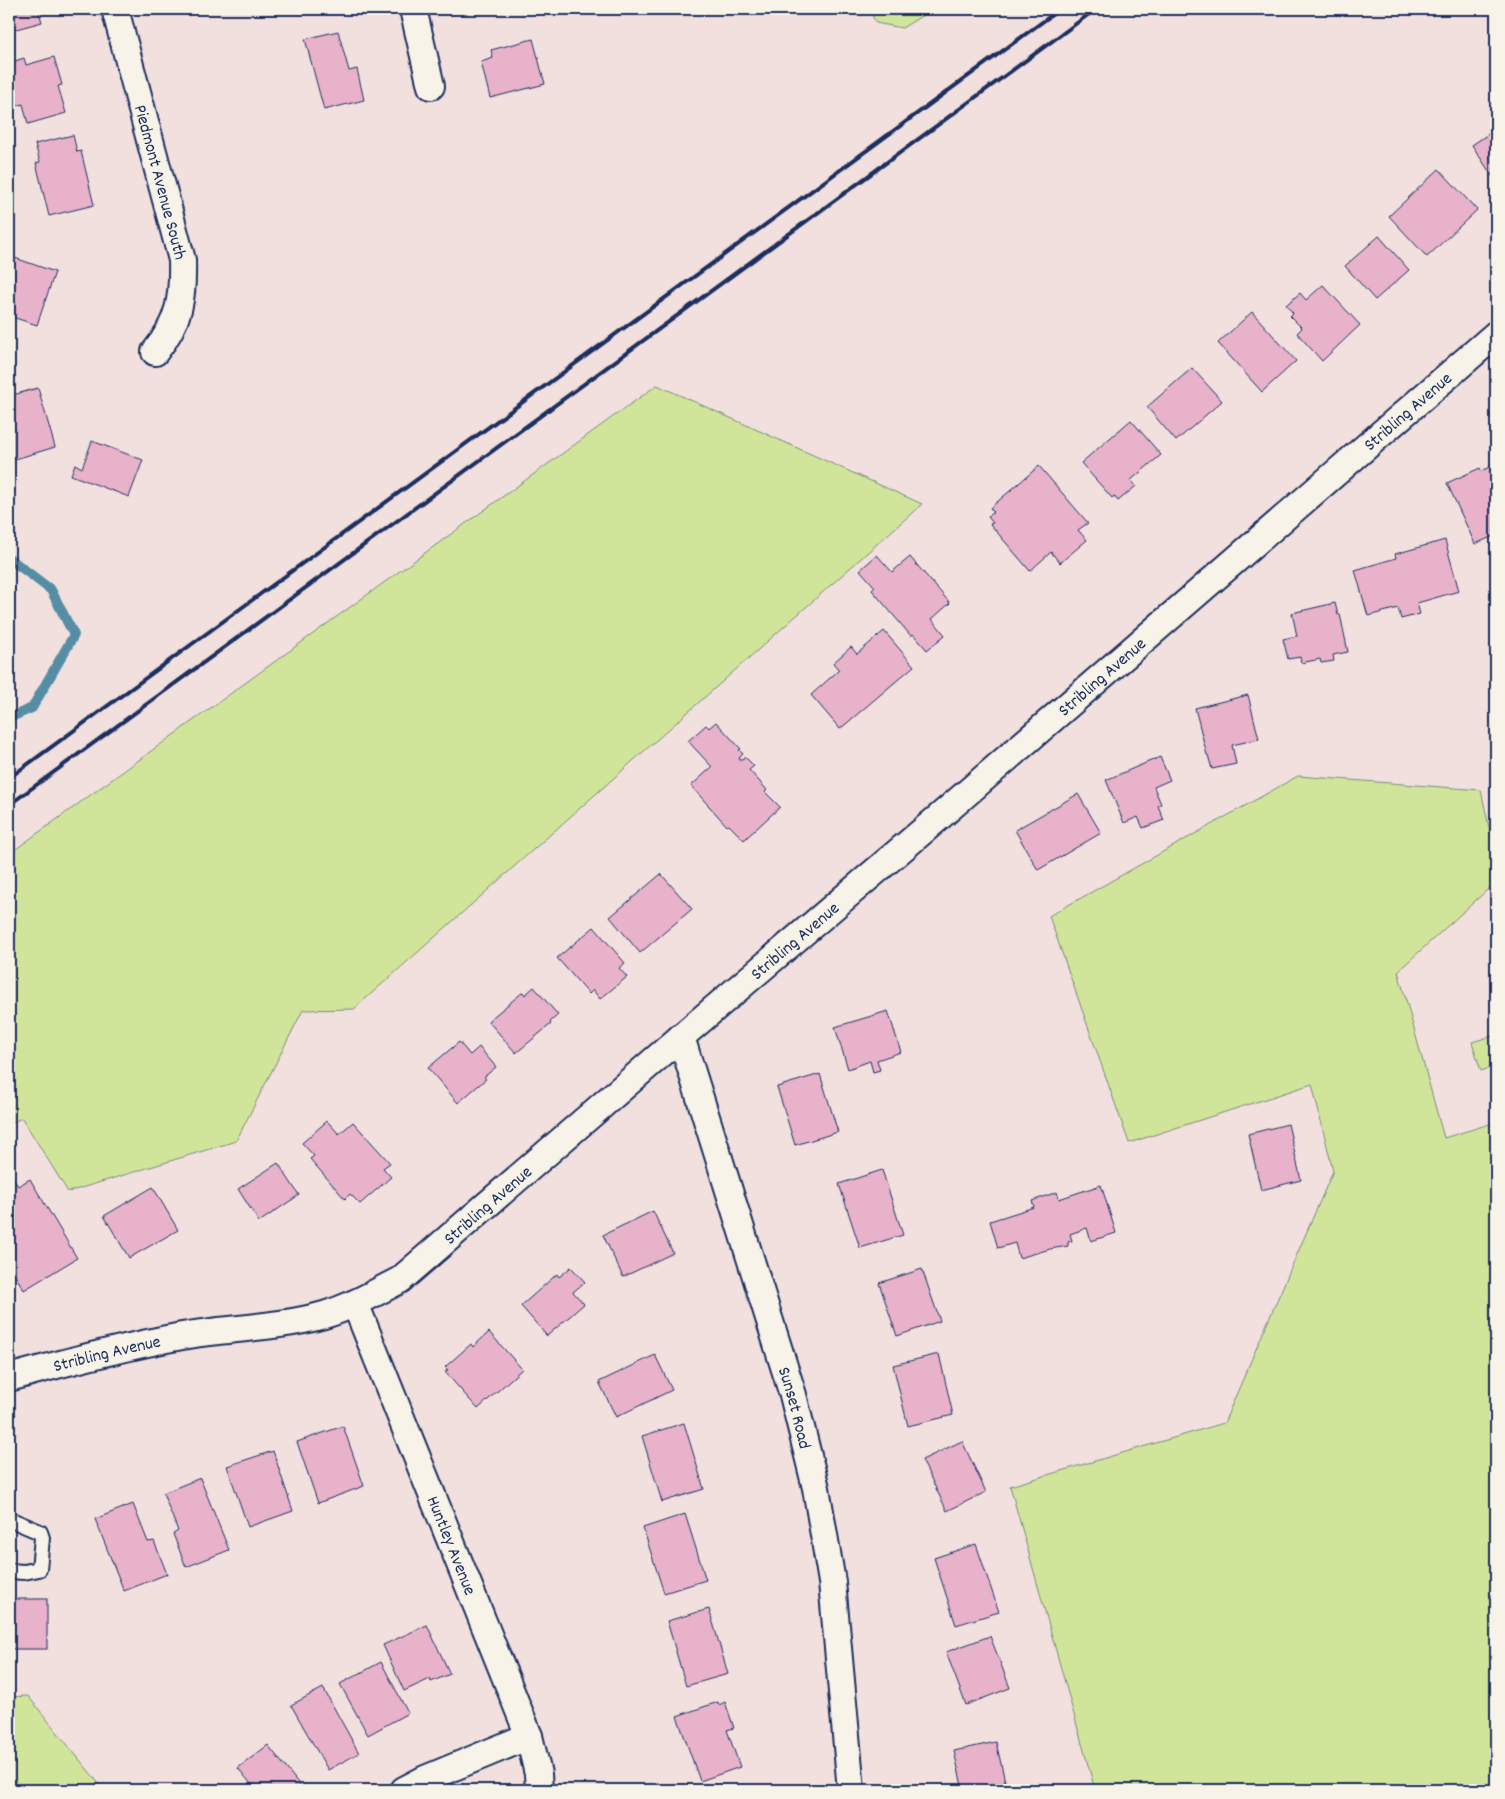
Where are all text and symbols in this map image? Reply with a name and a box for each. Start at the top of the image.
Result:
street label: Piedmont Avenue South [126,102,191,263]
street label: Stribling Avenue [1359,367,1459,458]
street label: Stribling Avenue [1053,633,1153,724]
street label: Stribling Avenue [746,897,846,987]
street label: Stribling Avenue [439,1161,539,1252]
street label: Stribling Avenue [51,1330,163,1380]
street label: Sunset Road [770,1364,816,1452]
street label: Huntley Avenue [419,1493,481,1600]

